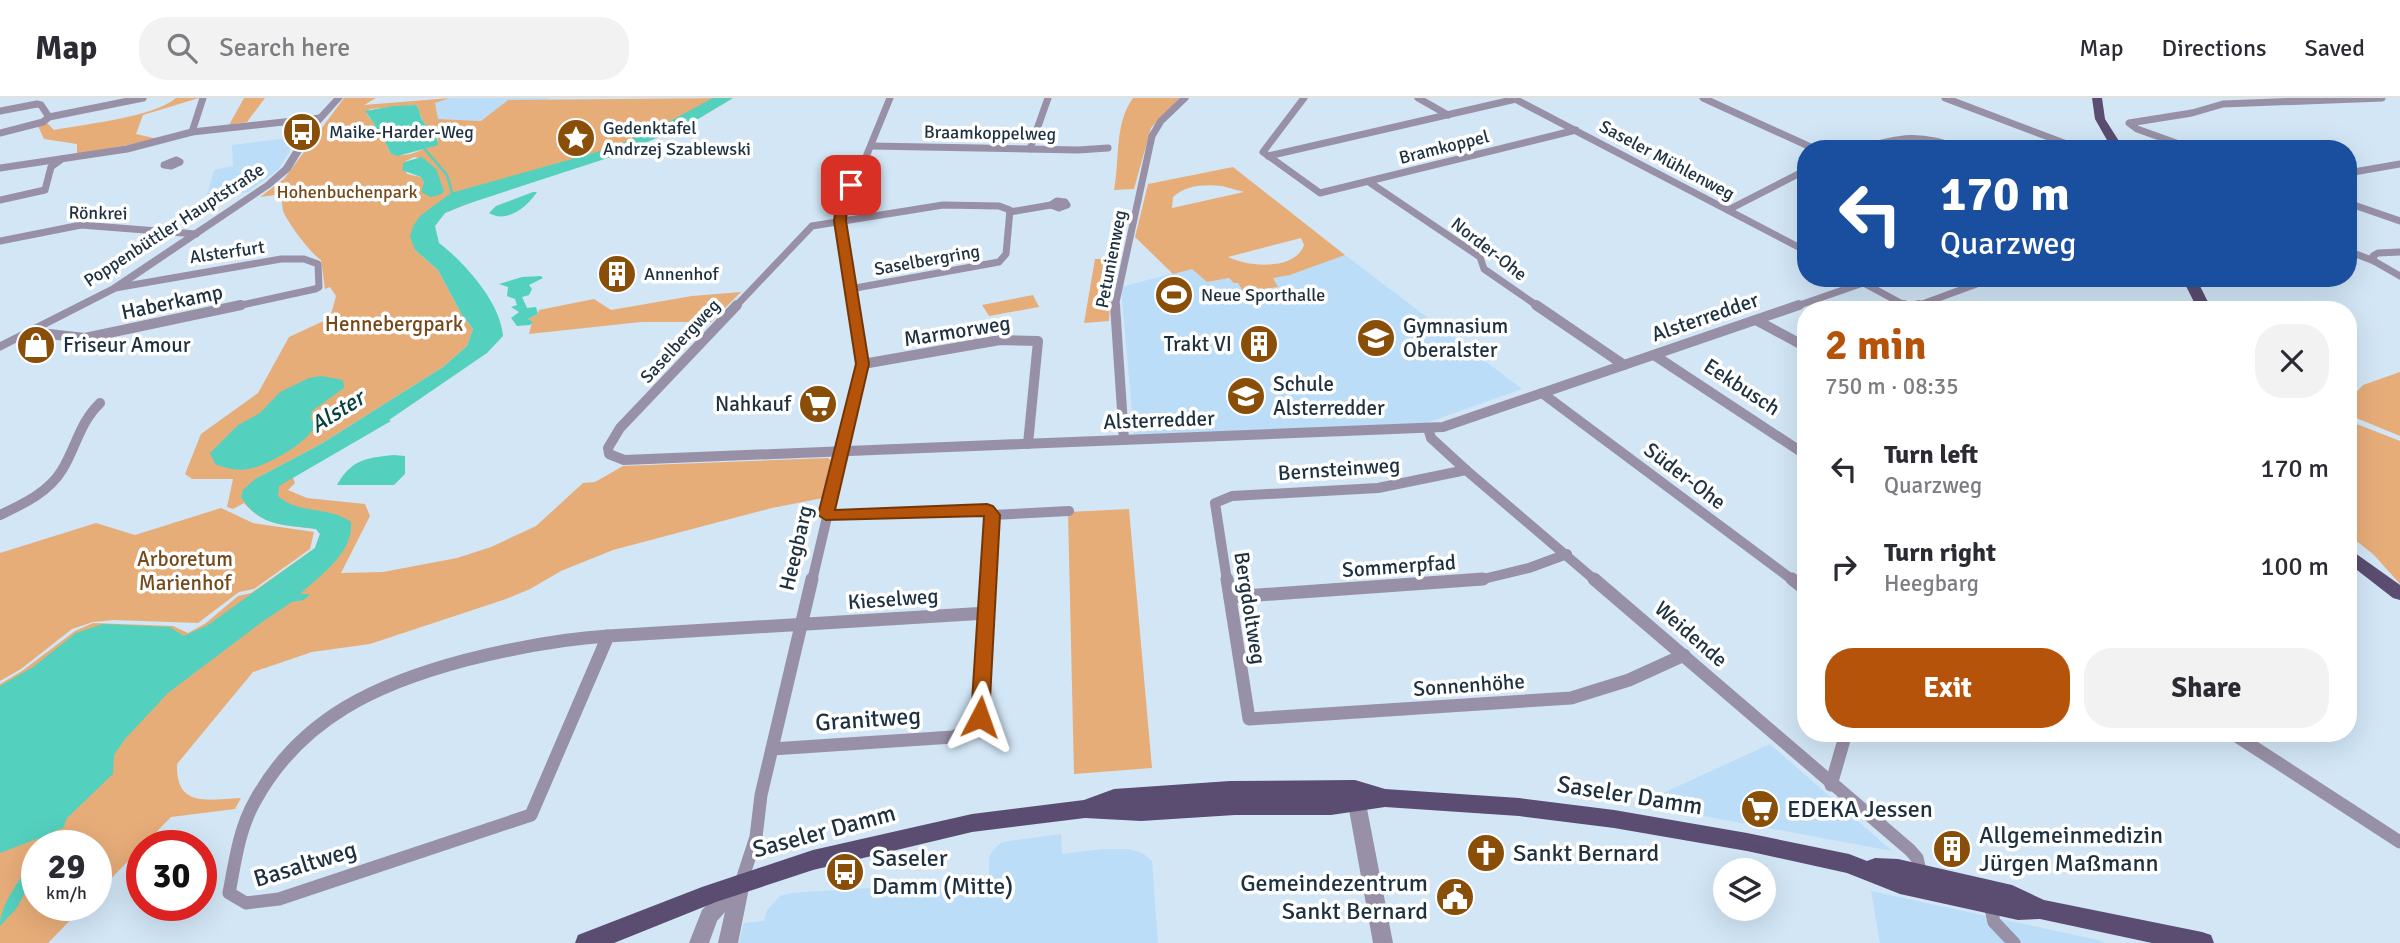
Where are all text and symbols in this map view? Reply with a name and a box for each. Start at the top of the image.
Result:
search box [139,17,629,80]
text: Map [35,28,97,69]
icon: search [163,29,201,67]
text: Search here [219,32,350,64]
text: Map [2079,33,2124,63]
text: Directions [2162,33,2267,63]
text: Saved [2305,33,2365,63]
bus stop icon: Maike-Harder-Weg [281,111,323,153]
street label: Saseler Mühlenweg [1596,115,1738,205]
place icon: Gedenktafel Andrzej Szablewski [555,117,597,159]
place label: Gedenktafel Andrzej Szablewski [603,117,751,160]
place label: Maike-Harder-Weg [329,121,474,143]
street label: Braamkoppelweg [924,121,1056,145]
street label: Bramkoppel [1397,125,1491,169]
pin [821,155,881,215]
street label: Poppenbüttler Hauptstraße [80,158,268,292]
text: 170 m [1940,164,2070,224]
icon: arrive [832,166,870,204]
icon: left [1825,168,1916,259]
park label: Hohenbuchenpark [277,181,417,203]
street label: Rönkrei [68,201,128,225]
street label: Petunienweg [1091,208,1131,310]
street label: Norder-Ohe [1447,213,1531,285]
text: Quarzweg [1940,224,2077,263]
street label: Alsterfurt [188,236,266,268]
street label: Saselbergring [872,240,982,280]
building icon: Annenhof [596,253,638,295]
place label: Annenhof [644,263,720,285]
sports icon: Neue Sporthalle [1153,274,1195,316]
street label: Haberkamp [119,279,225,325]
place label: Neue Sporthalle [1201,284,1325,306]
street label: Alsterredder [1648,286,1762,347]
street label: Saselbergweg [635,294,725,388]
street label: Marmorweg [902,310,1012,352]
park label: Hennebergpark [325,311,464,337]
place label: Gymnasium Oberalster [1403,313,1508,363]
school or university icon: Gymnasium Oberalster [1355,317,1397,359]
text: 2 min [1825,320,1926,371]
building icon: Trakt VI [1238,323,1280,365]
shop icon: Friseur Amour [15,324,57,366]
button: close [2255,324,2329,398]
place label: Trakt VI [1164,331,1232,357]
place label: Friseur Amour [63,332,191,358]
street label: Eekbusch [1699,353,1785,421]
place label: Schule Alsterredder [1273,371,1385,421]
text: 750 m · 08:35 [1825,372,1959,401]
school or university icon: Schule Alsterredder [1225,375,1267,417]
water label: Alster [305,382,373,439]
supermarket icon: Nahkauf [797,383,839,425]
place label: Nahkauf [715,391,792,417]
street label: Alsterredder [1103,405,1216,435]
street label: Süder-Ohe [1639,437,1731,515]
text: Turn left [1884,439,1978,471]
icon: left [1825,450,1863,488]
street label: Bernsteinweg [1277,452,1401,486]
text: 170 m [2260,453,2329,485]
text: Quarzweg [1884,471,1982,500]
street label: Heegbarg [774,503,818,593]
text: Turn right [1884,537,1996,569]
park label: Arboretum Marienhof [137,546,233,596]
icon: right [1825,548,1863,586]
street label: Sommerpfad [1341,549,1457,583]
street label: Bergdoltweg [1228,550,1272,666]
text: 100 m [2260,551,2329,583]
text: Heegbarg [1884,569,1979,598]
street label: Kieselweg [847,583,939,615]
street label: Weidende [1649,595,1733,673]
button: Exit [1825,648,2070,728]
button: Share [2084,648,2329,728]
street label: Sonnenhöhe [1412,668,1526,702]
position arrow [943,680,1017,754]
street label: Granitweg [814,700,922,738]
street label: Saseler Damm [1555,769,1705,821]
supermarket icon: EDEKA Jessen [1739,788,1781,830]
place label: EDEKA Jessen [1787,794,1933,824]
street label: Saseler Damm [749,798,899,864]
place label: Allgemeinmedizin Jürgen Maßmann [1979,820,2163,878]
building icon: Allgemeinmedizin Jürgen Maßmann [1931,828,1973,870]
speed limit sign: 30 [126,830,217,921]
church icon: Sankt Bernard [1465,832,1507,874]
street label: Basaltweg [250,834,360,894]
place label: Sankt Bernard [1513,838,1659,868]
place label: Saseler Damm (Mitte) [872,843,1013,901]
text: 29 [48,845,85,888]
bus stop icon: Saseler Damm (Mitte) [824,851,866,893]
map controls [1713,858,1776,921]
button: layers [1713,858,1776,921]
place label: Gemeindezentrum Sankt Bernard [1240,868,1428,926]
public building icon: Gemeindezentrum Sankt Bernard [1434,876,1476,918]
text: km/h [46,882,87,904]

